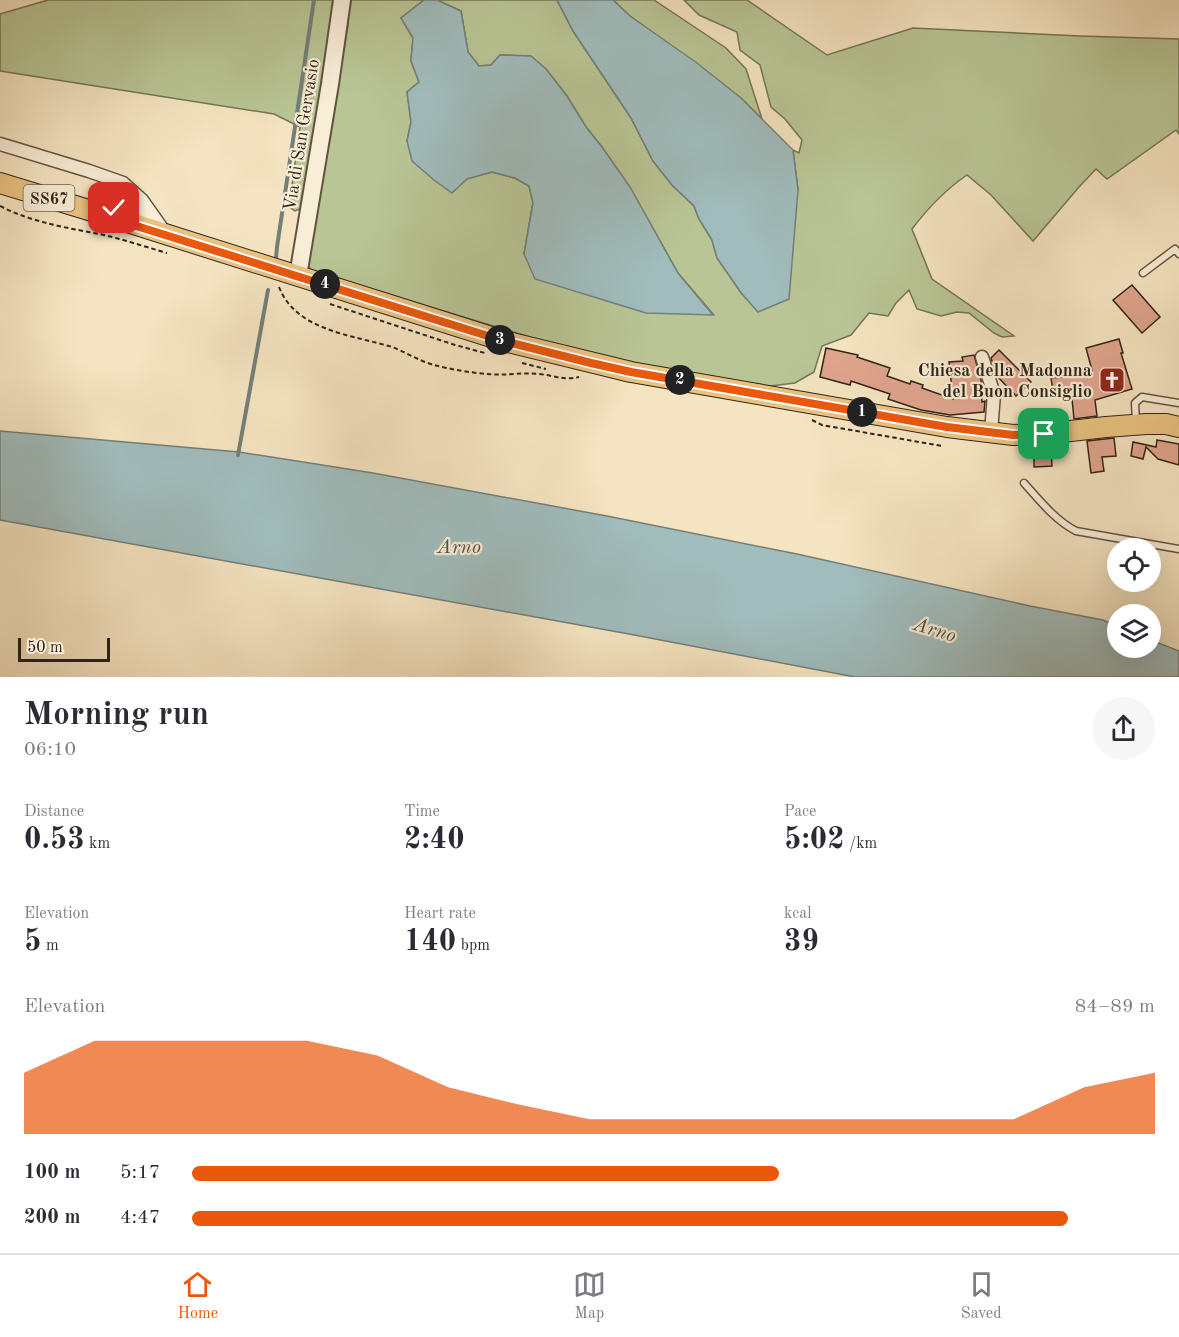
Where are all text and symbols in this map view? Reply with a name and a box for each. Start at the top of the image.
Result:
street label: Via di San Gervasio [281,58,323,213]
pin [88,182,139,233]
road number: SS67 [23,185,74,211]
icon: check [97,191,130,224]
pin: 4 [310,269,340,299]
text: 4 [320,276,330,292]
pin: 3 [485,325,515,355]
text: 3 [495,332,505,348]
place label: Chiesa della Madonna del Buon Consiglio [918,362,1092,401]
pin: 2 [665,365,695,395]
church icon: Chiesa della Madonna del Buon Consiglio [1097,365,1127,395]
text: 2 [675,372,685,388]
pin: 1 [847,397,877,427]
text: 1 [857,404,867,420]
pin [1018,408,1069,459]
icon: arrive [1027,417,1060,450]
water label: Arno [436,538,481,558]
map controls [1107,538,1161,658]
button: locate [1107,538,1161,592]
button: layers [1107,604,1161,658]
water label: Arno [910,615,958,647]
scale bar [18,635,110,662]
text: 50 m [27,640,63,656]
button: share [1092,697,1155,760]
text: Morning run [24,699,209,732]
text: 06:10 [24,740,76,760]
text: Distance [24,804,84,820]
text: Time [404,804,440,820]
text: Pace [784,804,816,820]
text: 0.53 [24,825,85,855]
text: 2:40 [404,825,465,855]
text: 5:02 [784,825,845,855]
text: km [85,836,110,852]
text: /km [845,836,877,852]
text: Elevation [24,906,89,922]
text: Heart rate [404,906,476,922]
text: kcal [784,906,812,922]
text: 5 [24,927,41,957]
text: 140 [404,927,456,957]
text: 39 [784,927,819,957]
text: m [41,938,59,954]
text: bpm [456,938,490,954]
text: Elevation [24,997,105,1017]
text: 84–89 m [1075,997,1155,1017]
text: 100 m [24,1163,80,1183]
text: 5:17 [120,1163,160,1183]
text: 200 m [24,1208,80,1228]
text: 4:47 [120,1208,160,1228]
tab: Home [177,1268,218,1324]
tab: Map [573,1268,606,1324]
tab: Saved [961,1268,1002,1324]

